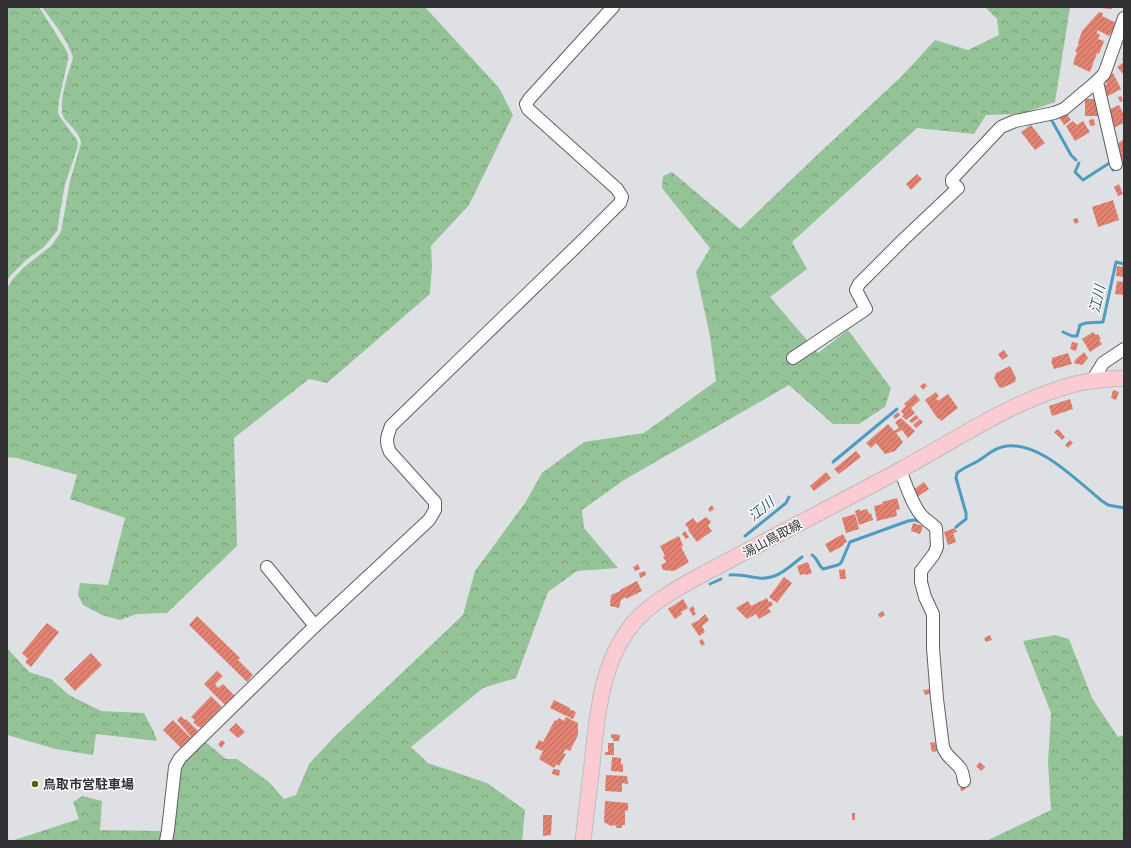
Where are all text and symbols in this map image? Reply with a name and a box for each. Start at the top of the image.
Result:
water label: 江川 [1085,281,1108,314]
water label: 江川 [744,492,778,524]
street label: 湯山鳥取線 [740,516,804,560]
place label: 鳥取市営駐車場 [43,776,134,792]
marker: 鳥取市営駐車場 [30,779,40,789]

